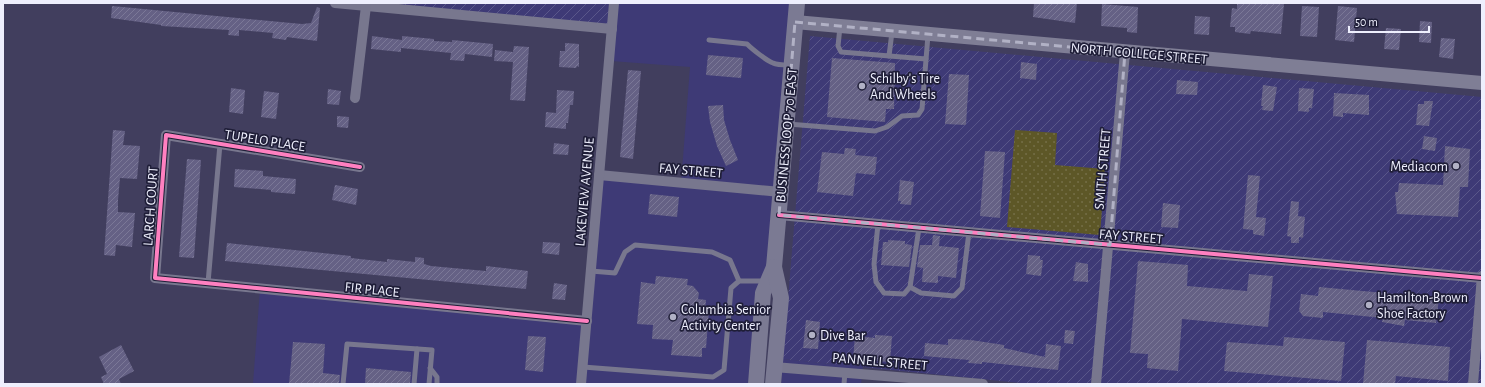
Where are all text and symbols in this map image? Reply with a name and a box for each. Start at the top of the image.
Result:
scale bar [1349,8,1429,34]
text: 50 m [1355,16,1378,28]
street label: NORTH COLLEGE STREET [1070,41,1208,67]
street label: BUSINESS LOOP 70 EAST [774,67,800,203]
place label: Schilby's Tire And Wheels [870,72,940,102]
marker: Schilby's Tire And Wheels [857,81,867,91]
street label: TUPELO PLACE [224,128,306,154]
street label: SMITH STREET [1092,128,1114,210]
street label: LAKEVIEW AVENUE [573,137,597,247]
place label: Mediacom [1390,160,1448,174]
street label: FAY STREET [658,161,724,181]
marker: Mediacom [1451,161,1461,171]
street label: LARCH COURT [141,166,161,246]
street label: FAY STREET [1098,227,1164,247]
street label: FIR PLACE [344,280,400,300]
place label: Hamilton-Brown Shoe Factory [1377,291,1468,321]
marker: Hamilton-Brown Shoe Factory [1364,300,1374,310]
place label: Columbia Senior Activity Center [681,303,771,333]
marker: Columbia Senior Activity Center [668,312,678,322]
place label: Dive Bar [820,329,866,343]
marker: Dive Bar [807,330,817,340]
street label: PANNELL STREET [832,351,928,373]

